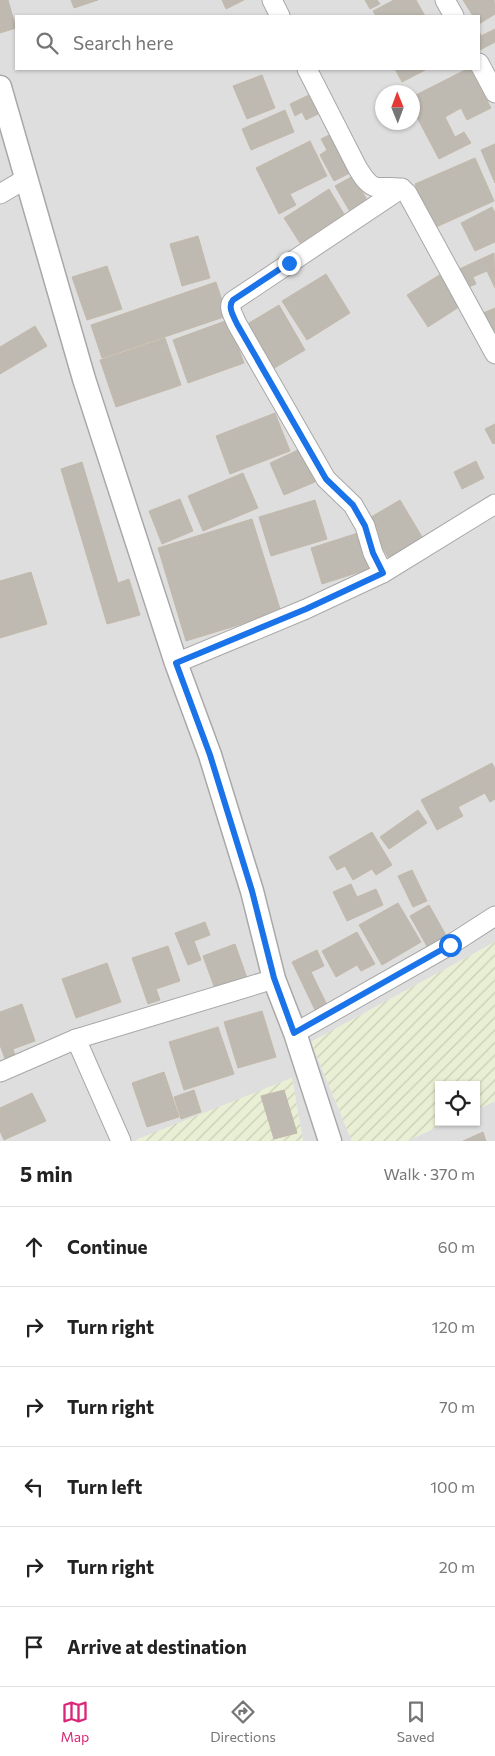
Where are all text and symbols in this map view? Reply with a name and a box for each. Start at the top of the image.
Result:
search box [15,15,480,70]
icon: search [33,29,61,57]
text: Search here [73,31,173,54]
north arrow [375,85,420,130]
route end [278,252,301,275]
route start [439,934,462,957]
map controls [435,1081,480,1126]
button: locate [435,1081,480,1126]
text: 5 min [20,1161,73,1186]
text: Walk · 370 m [384,1164,475,1183]
icon: ahead [20,1233,48,1261]
text: Continue [67,1235,147,1258]
text: 60 m [438,1237,475,1256]
icon: right [20,1313,48,1341]
text: Turn right [67,1315,154,1338]
text: 120 m [432,1317,475,1336]
icon: right [20,1393,48,1421]
text: Turn right [67,1395,154,1418]
text: 70 m [439,1397,475,1416]
icon: left [20,1473,48,1501]
text: Turn left [67,1475,142,1498]
text: 100 m [430,1477,475,1496]
icon: right [20,1553,48,1581]
text: Turn right [67,1555,154,1578]
text: 20 m [439,1557,475,1576]
icon: arrive [20,1633,48,1661]
text: Arrive at destination [67,1635,247,1658]
tab: Map [60,1698,89,1745]
tab: Directions [210,1698,276,1745]
tab: Saved [397,1698,435,1745]

